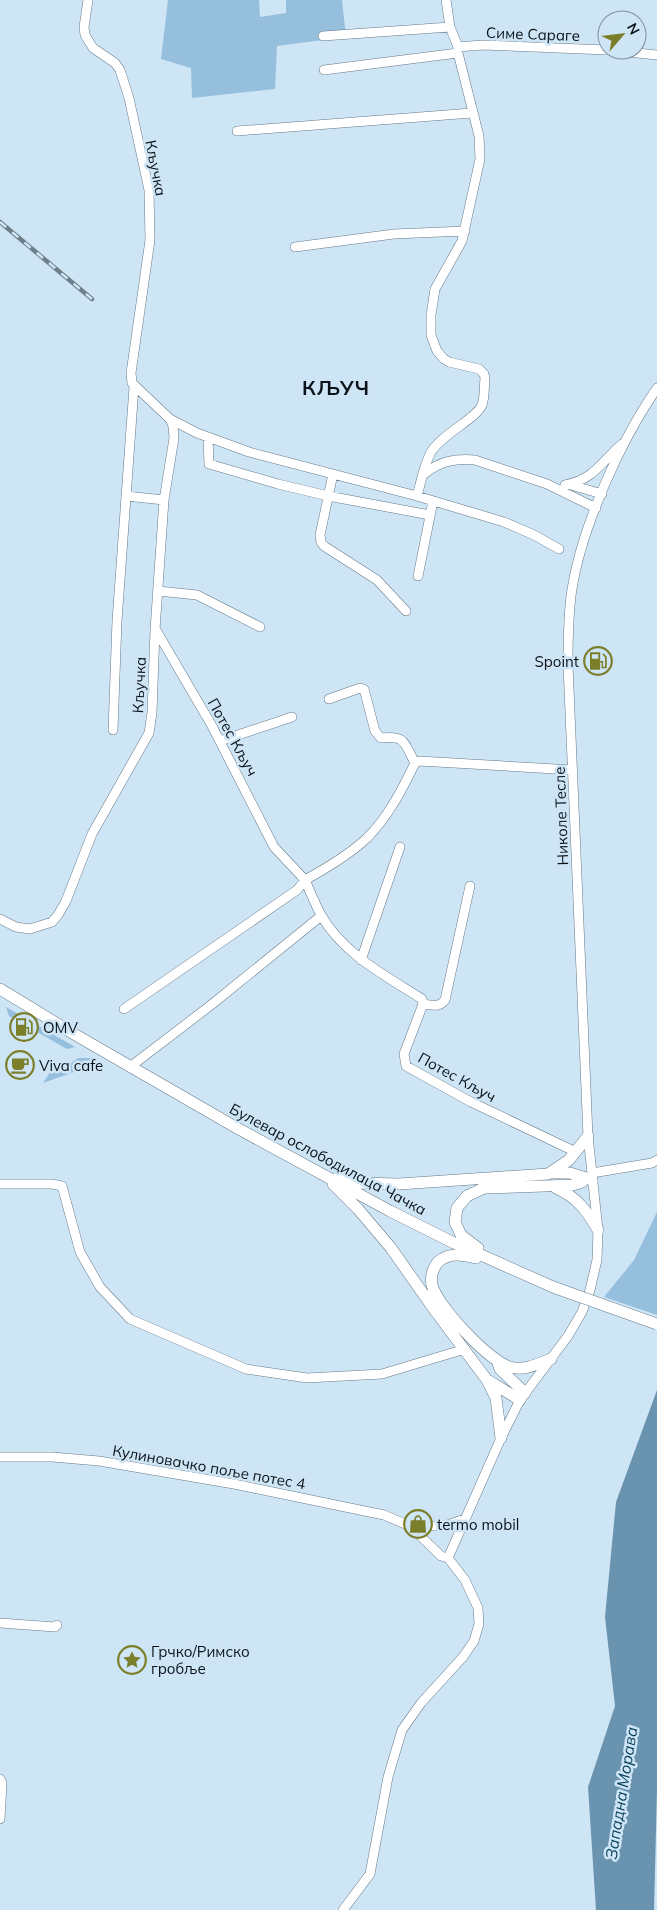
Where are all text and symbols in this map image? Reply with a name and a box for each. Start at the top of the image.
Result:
north arrow [597,10,647,60]
text: N [623,20,644,38]
street label: Симе Сараге [486,23,580,45]
street label: Кључка [141,138,171,198]
district label: КЉУЧ [302,375,370,400]
fuel station icon: Spoint [583,646,613,676]
place label: Spoint [534,652,579,671]
street label: Кључка [128,656,150,714]
street label: Потес Кључ [204,695,262,779]
street label: Николе Тесле [550,766,572,866]
fuel station icon: OMV [9,1012,39,1042]
place label: OMV [43,1018,78,1037]
street label: Потес Кључ [415,1048,499,1106]
cafe icon: Viva cafe [5,1050,35,1080]
place label: Viva cafe [39,1056,103,1075]
street label: Булевар ослободилаца Чачка [226,1099,430,1219]
street label: Кулиновачко поље потес 4 [111,1441,307,1493]
shop icon: termo mobil [403,1509,433,1539]
place label: termo mobil [437,1515,519,1534]
place label: Грчко/Римско гробље [151,1642,250,1678]
place icon: Грчко/Римско гробље [117,1645,147,1675]
water label: Западна Морава [601,1725,641,1861]

